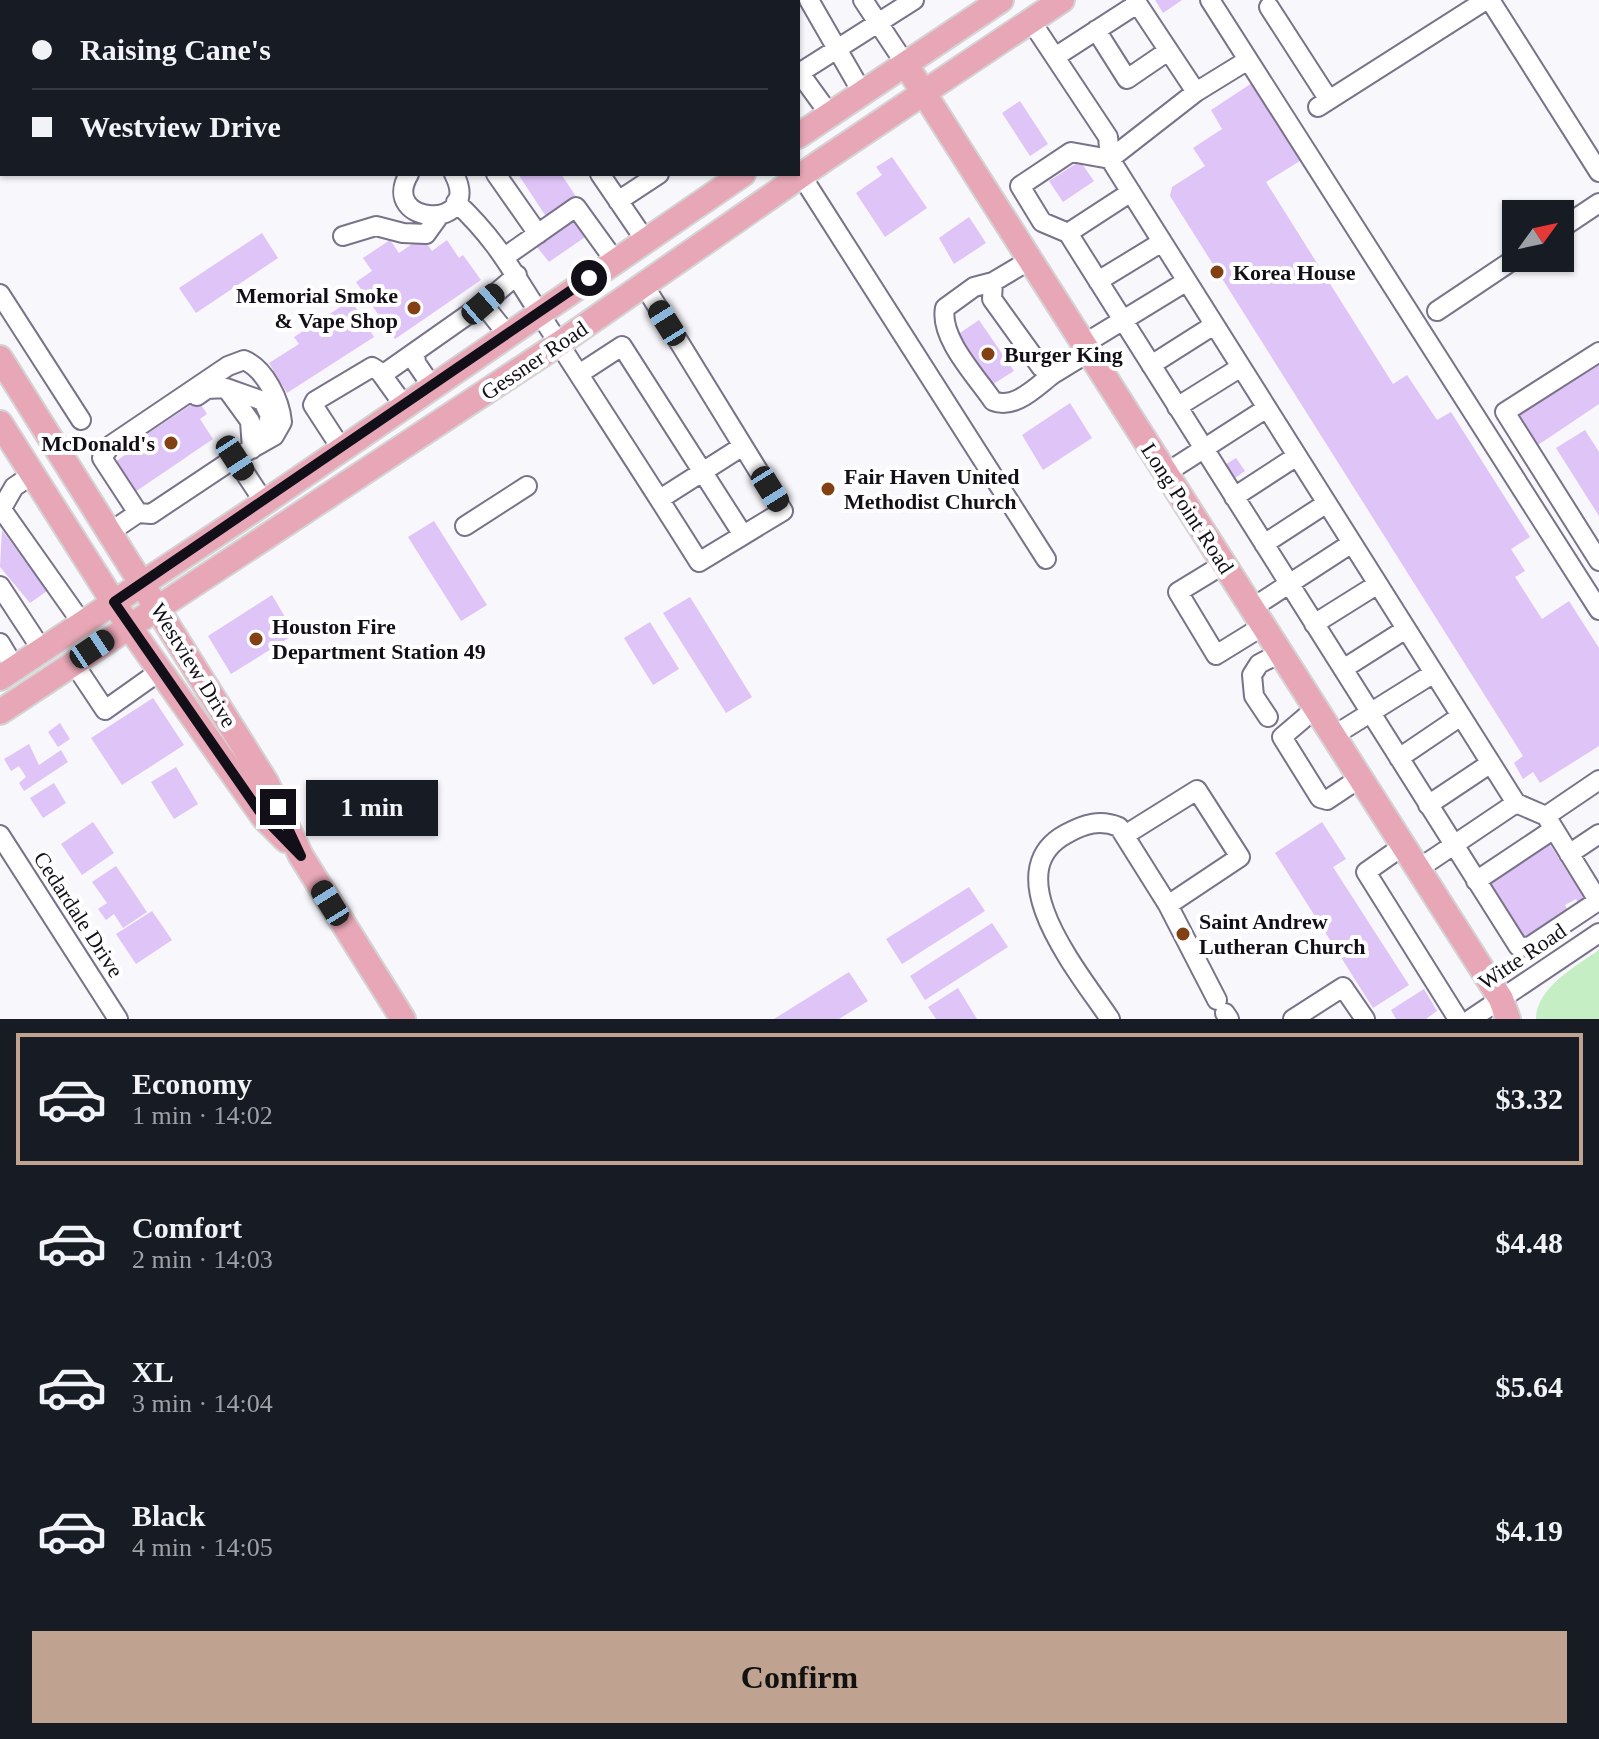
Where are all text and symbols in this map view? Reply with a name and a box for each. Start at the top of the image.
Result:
text: Raising Cane's [80,33,271,66]
text: Westview Drive [80,110,281,143]
north arrow [1502,200,1574,272]
map controls [1502,200,1574,272]
route start [571,260,607,296]
place label: Korea House [1233,260,1356,285]
marker: Korea House [1208,263,1226,281]
car [457,279,509,329]
place label: Memorial Smoke & Vape Shop [236,283,398,333]
car [644,296,690,350]
marker: Memorial Smoke & Vape Shop [405,299,423,317]
street label: Gessner Road [476,316,592,405]
place label: Burger King [1004,342,1123,367]
marker: Burger King [979,345,997,363]
place label: McDonald's [41,431,155,456]
car [212,431,258,485]
marker: McDonald's [162,434,180,452]
street label: Long Point Road [1136,438,1239,578]
car [747,462,793,516]
place label: Fair Haven United Methodist Church [844,464,1020,514]
marker: Fair Haven United Methodist Church [819,480,837,498]
street label: Westview Drive [145,599,242,732]
place label: Houston Fire Department Station 49 [272,614,486,664]
car [65,626,119,672]
marker: Houston Fire Department Station 49 [247,630,265,648]
callout: 1 min [306,779,438,835]
route end [260,789,296,825]
text: 1 min [341,793,403,822]
street label: Cedardale Drive [29,847,128,982]
car [307,876,353,930]
place label: Saint Andrew Lutheran Church [1199,909,1365,959]
street label: Witte Road [1474,918,1571,995]
marker: Saint Andrew Lutheran Church [1174,925,1192,943]
icon: car [36,1063,108,1135]
text: Economy [132,1067,252,1100]
text: $3.32 [1496,1082,1563,1115]
text: 1 min · 14:02 [132,1101,273,1130]
icon: car [36,1207,108,1279]
text: Comfort [132,1211,242,1244]
text: $4.48 [1496,1226,1563,1259]
text: 2 min · 14:03 [132,1245,273,1274]
icon: car [36,1351,108,1423]
text: XL [132,1355,174,1388]
text: $5.64 [1496,1370,1563,1403]
text: 3 min · 14:04 [132,1389,273,1418]
icon: car [36,1495,108,1567]
text: Black [132,1499,205,1532]
text: $4.19 [1496,1514,1563,1547]
text: 4 min · 14:05 [132,1533,273,1562]
button: Confirm [32,1631,1567,1723]

